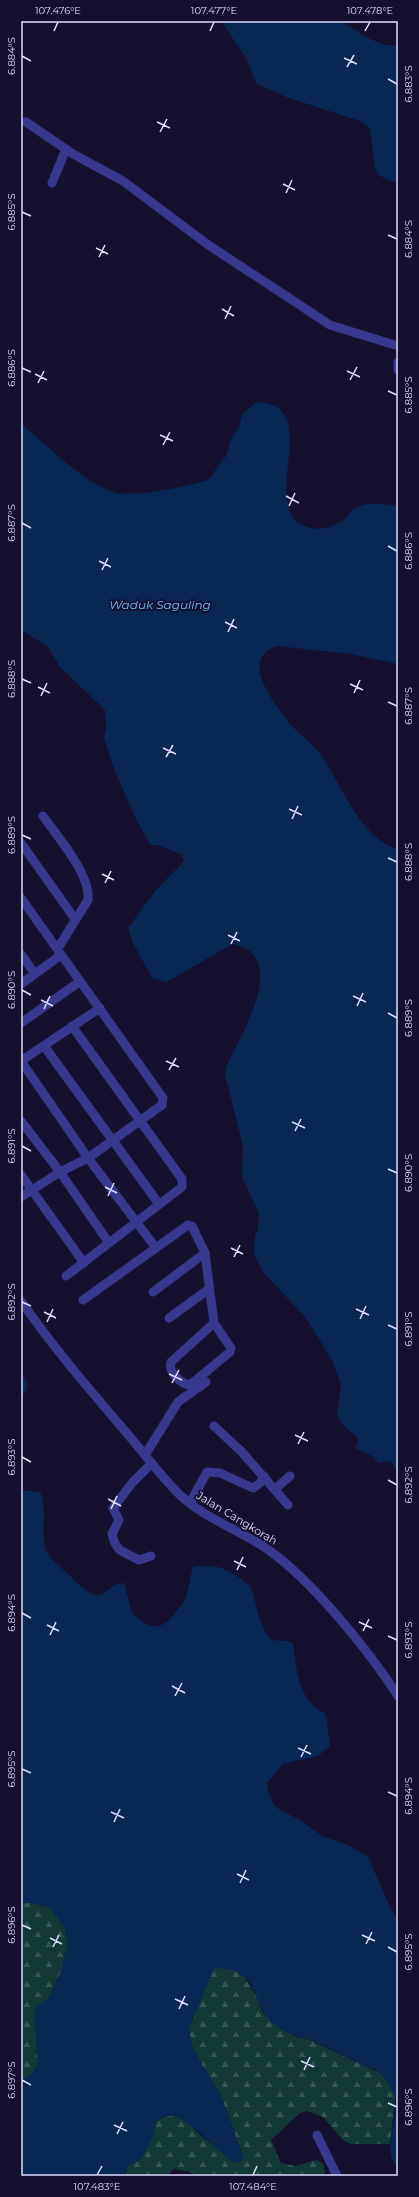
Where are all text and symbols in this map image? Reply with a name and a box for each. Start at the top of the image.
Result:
text: 107.476°E [35,4,81,17]
text: 107.477°E [191,4,237,17]
text: 107.478°E [347,4,394,17]
text: 6.884°S [5,37,18,75]
text: 6.883°S [402,65,415,103]
text: 6.885°S [5,193,18,231]
text: 6.884°S [402,220,415,258]
text: 6.886°S [5,349,18,387]
text: 6.885°S [402,376,415,414]
text: 6.887°S [5,504,18,542]
text: 6.886°S [402,532,415,570]
water label: Waduk Saguling [109,597,211,612]
text: 6.888°S [5,660,18,698]
text: 6.887°S [402,687,415,725]
text: 6.889°S [5,816,18,854]
text: 6.888°S [402,843,415,881]
text: 6.890°S [5,971,18,1009]
text: 6.889°S [402,999,415,1037]
text: 6.891°S [5,1128,18,1164]
text: 6.890°S [402,1154,415,1192]
text: 6.892°S [5,1283,18,1321]
text: 6.891°S [402,1311,415,1347]
text: 6.893°S [5,1439,18,1475]
text: 6.892°S [402,1466,415,1504]
street label: Jalan Cangkorah [193,1488,280,1548]
text: 6.894°S [5,1594,18,1632]
text: 6.893°S [402,1622,415,1658]
text: 6.895°S [5,1751,18,1787]
text: 6.894°S [402,1777,415,1815]
text: 6.896°S [5,1906,18,1944]
text: 6.895°S [402,1934,415,1970]
text: 6.897°S [5,2061,18,2099]
text: 6.896°S [402,2088,415,2126]
text: 107.483°E [74,2180,121,2193]
text: 107.484°E [229,2180,277,2193]

